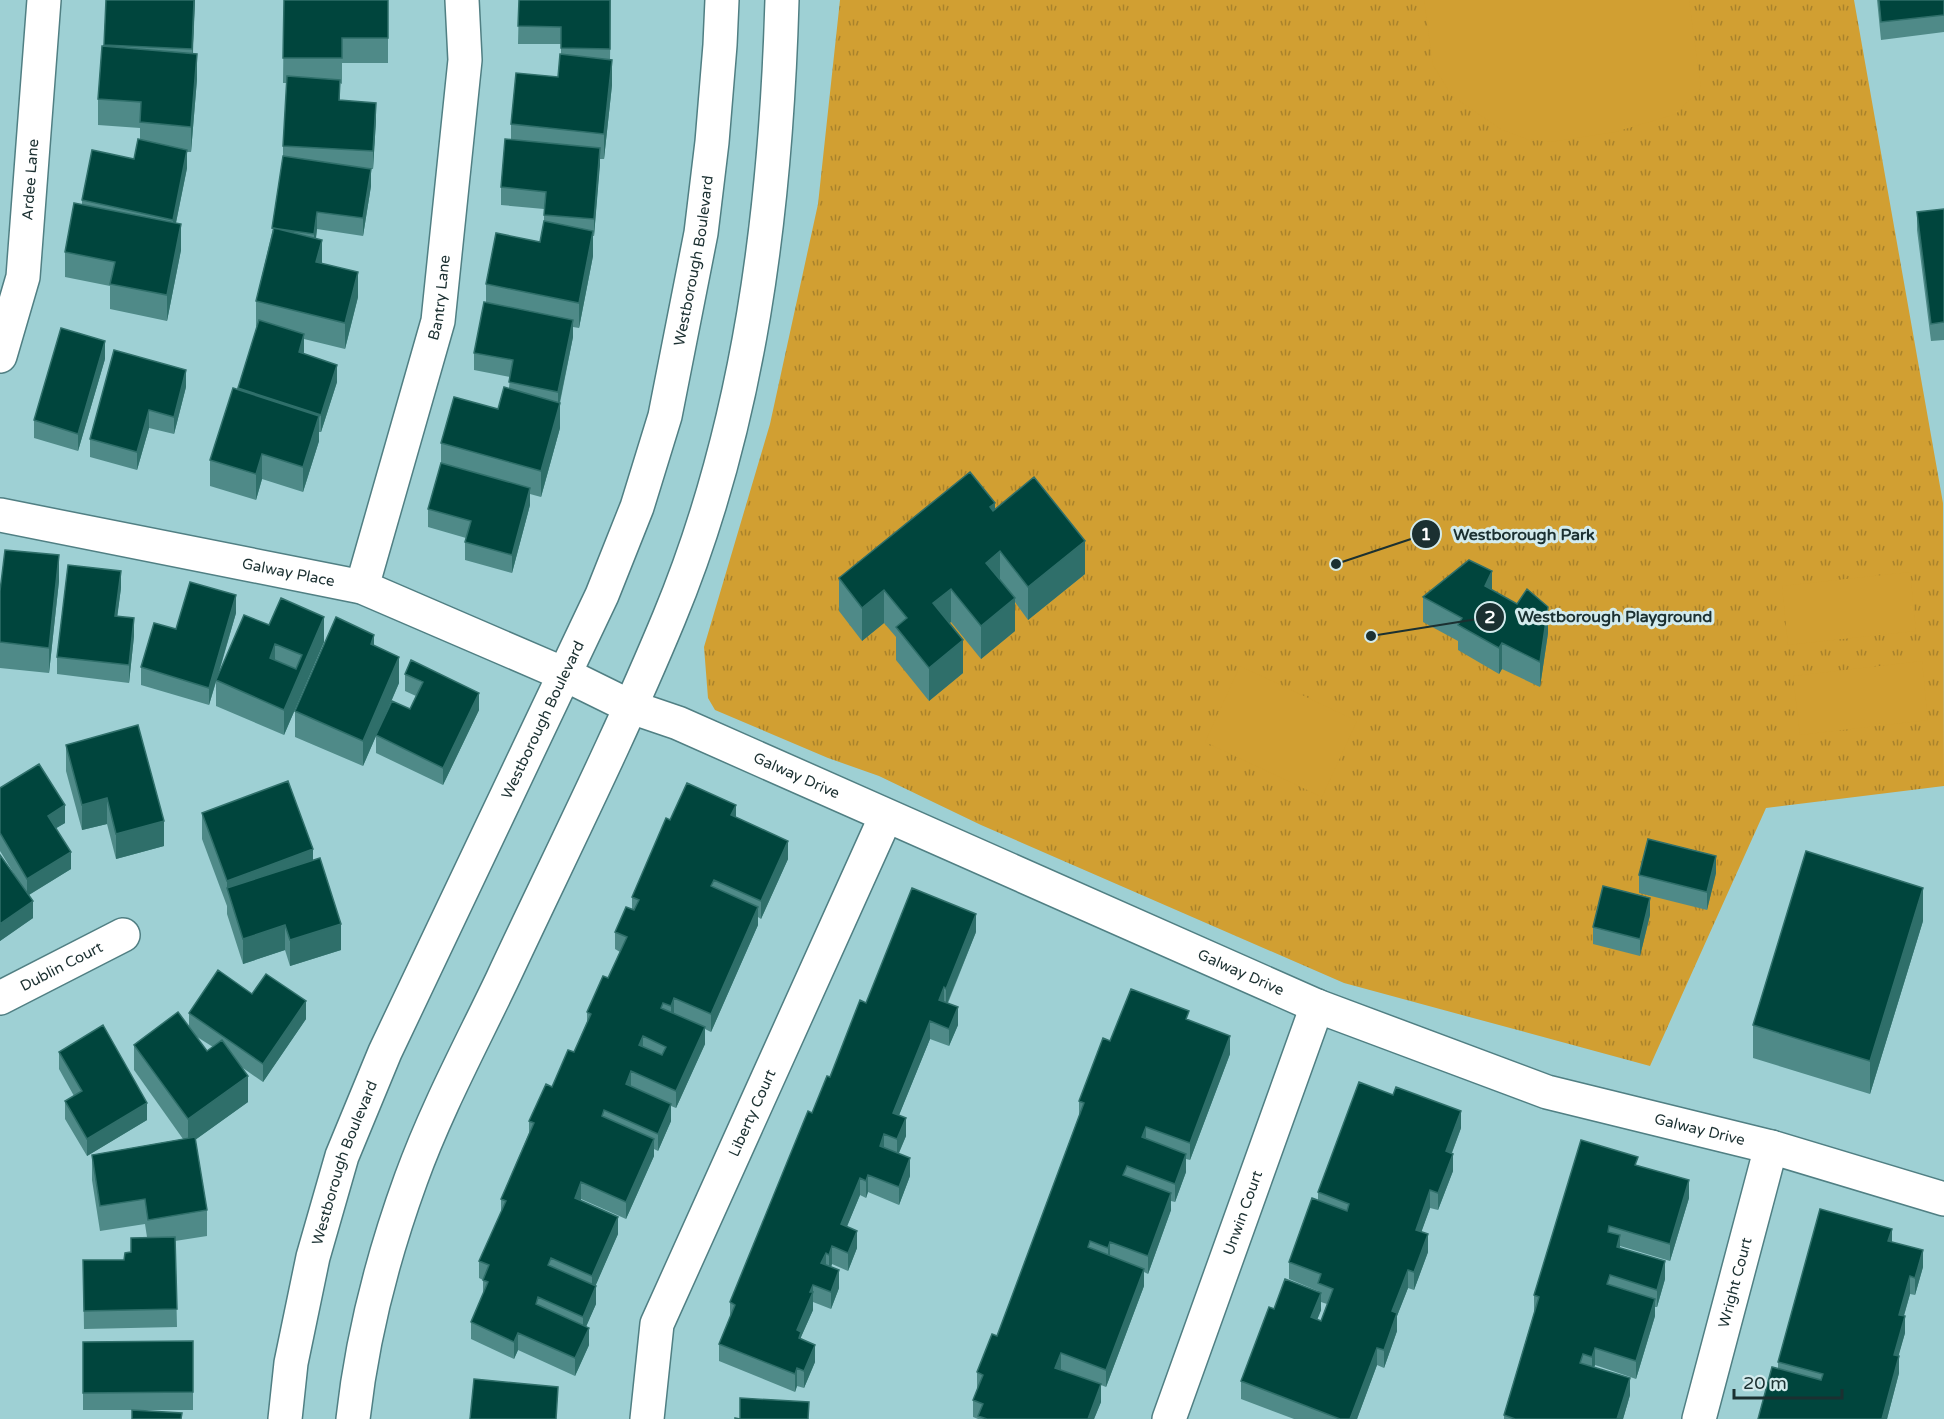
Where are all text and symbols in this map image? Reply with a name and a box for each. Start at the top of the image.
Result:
street label: Ardee Lane [18,138,42,221]
street label: Westborough Boulevard [670,174,717,348]
street label: Bantry Lane [424,254,454,342]
callout: Westborough Park [1411,517,1606,551]
text: 1 [1420,523,1432,545]
text: Westborough Park [1453,525,1595,545]
street label: Galway Place [240,554,336,590]
callout: Westborough Playground [1475,600,1724,634]
text: 2 [1484,606,1496,628]
text: Westborough Playground [1518,607,1712,627]
street label: Westborough Boulevard [498,638,588,802]
street label: Galway Drive [751,749,843,802]
street label: Dublin Court [17,938,106,995]
street label: Galway Drive [1195,945,1287,999]
street label: Liberty Court [725,1066,780,1159]
street label: Westborough Boulevard [308,1078,381,1247]
street label: Galway Drive [1653,1110,1747,1149]
street label: Unwin Court [1219,1168,1266,1258]
street label: Wright Court [1715,1235,1756,1330]
scale bar [1734,1362,1842,1400]
text: 20 m [1743,1372,1787,1394]

